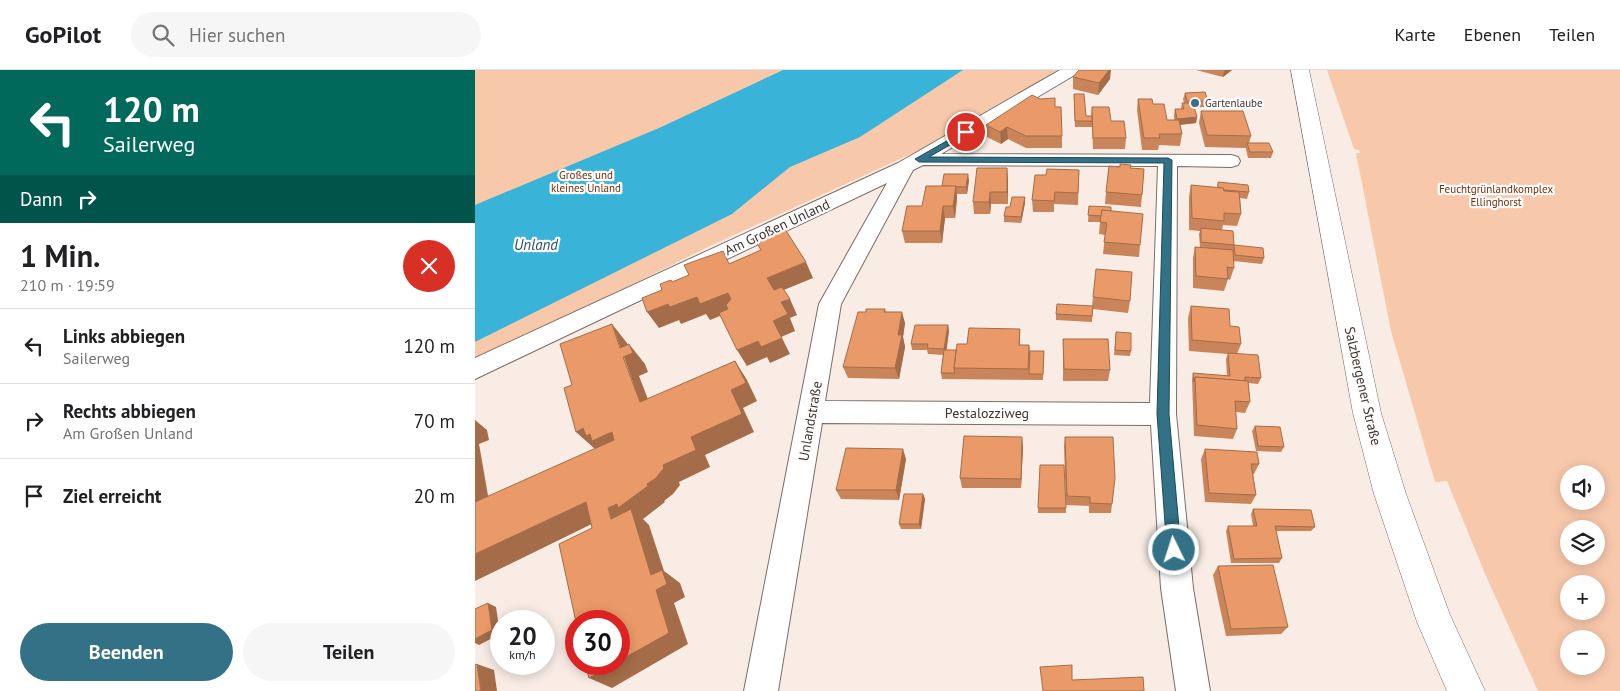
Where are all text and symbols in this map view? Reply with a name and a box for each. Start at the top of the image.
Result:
search box [131,12,481,57]
text: GoPilot [25,19,101,50]
icon: search [149,21,177,49]
text: Hier suchen [189,23,285,47]
text: Karte [1395,23,1436,46]
text: Ebenen [1464,23,1521,46]
text: Teilen [1549,23,1595,46]
text: 120 m [103,86,200,132]
icon: left [20,90,85,155]
place label: Gartenlaube [1205,96,1263,110]
marker: Gartenlaube [1189,97,1201,109]
pin [945,111,987,153]
icon: arrive [952,118,980,146]
text: Sailerweg [103,130,195,158]
park label: Großes und kleines Unland [551,168,621,195]
park label: Feuchtgrünlandkomplex Ellinghorst [1439,182,1553,209]
icon: right [73,185,101,213]
text: Dann [20,187,63,211]
street label: Am Großen Unland [722,195,832,259]
water label: Unland [514,235,558,254]
text: 1 Min. [20,236,100,275]
button: close [403,240,455,292]
text: 210 m · 19:59 [20,275,115,295]
text: Links abbiegen [63,324,185,348]
street label: Salzbergener Straße [1341,325,1385,447]
icon: left [20,332,48,360]
text: 120 m [403,334,455,358]
text: Sailerweg [63,348,130,368]
street label: Unlandstraße [794,380,826,462]
text: Rechts abbiegen [63,399,196,423]
street label: Pestalozziweg [945,404,1029,422]
icon: right [20,407,48,435]
text: 70 m [414,409,455,433]
text: Am Großen Unland [63,423,193,443]
map controls [1560,465,1605,675]
button: sound [1560,465,1605,510]
icon: arrive [20,482,48,510]
text: Ziel erreicht [63,484,161,508]
text: 20 m [414,484,455,508]
button: layers [1560,520,1605,565]
position arrow [1147,523,1199,575]
button: + [1560,575,1605,620]
speed limit sign: 30 [565,610,630,675]
text: 20 [508,620,537,652]
button: Beenden [20,623,233,681]
button: Teilen [243,623,455,681]
button: − [1560,630,1605,675]
text: km/h [509,647,536,662]

